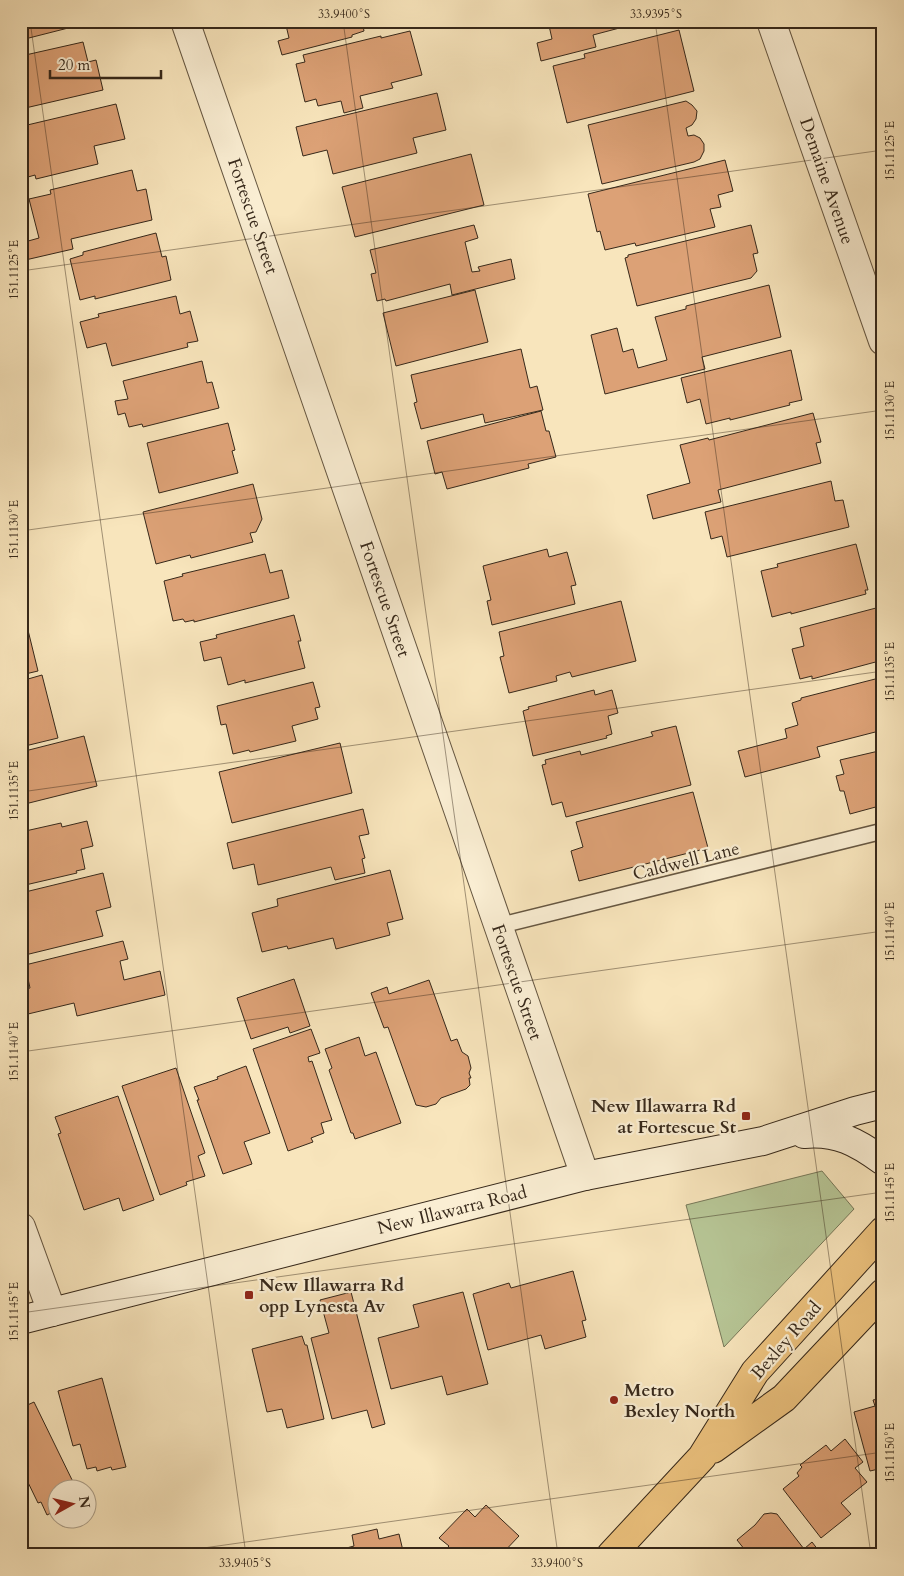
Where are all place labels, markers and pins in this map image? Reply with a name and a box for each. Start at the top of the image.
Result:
place label: New Illawarra Rd at Fortescue St [591,1094,737,1140]
marker: New Illawarra Rd at Fortescue St [740,1110,752,1122]
place label: New Illawarra Rd opp Lynesta Av [259,1273,405,1319]
marker: New Illawarra Rd opp Lynesta Av [243,1289,255,1301]
place label: Metro Bexley North [624,1378,735,1424]
marker: Metro Bexley North [608,1394,620,1406]

